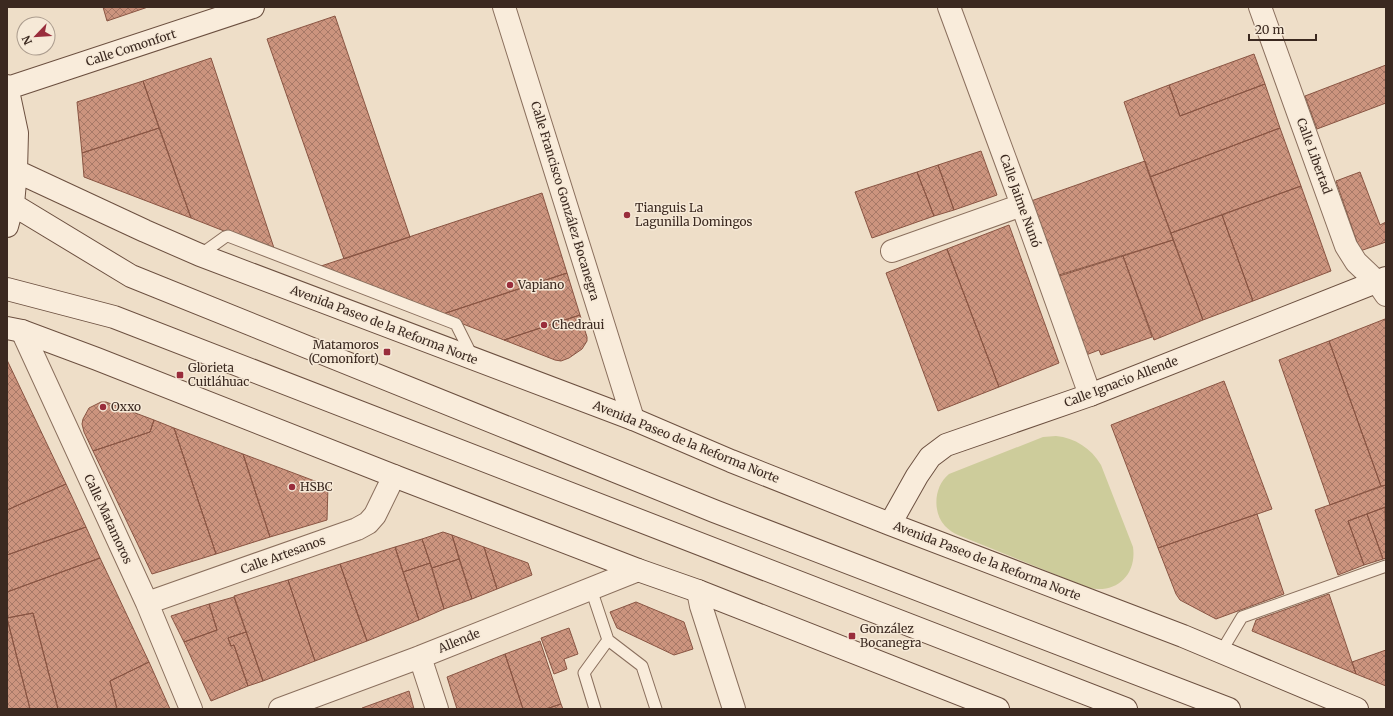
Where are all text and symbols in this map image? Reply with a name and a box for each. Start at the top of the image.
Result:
north arrow [16,16,56,56]
scale bar [1249,16,1316,42]
text: 20 m [1255,22,1284,37]
street label: Calle Comonfort [84,26,178,69]
text: N [19,33,35,47]
street label: Calle Francisco González Bocanegra [528,100,603,303]
street label: Calle Libertad [1294,116,1335,196]
street label: Calle Jaime Nunó [997,152,1044,249]
place label: Tianguis La Lagunilla Domingos [635,200,753,229]
marker: Tianguis La Lagunilla Domingos [622,210,632,220]
place label: Vapiano [517,277,564,292]
marker: Vapiano [505,280,515,290]
street label: Avenida Paseo de la Reforma Norte [287,281,480,367]
place label: Chedraui [552,317,604,332]
marker: Chedraui [539,320,549,330]
place label: Matamoros (Comonfort) [308,337,379,366]
marker: Matamoros (Comonfort) [382,347,392,357]
street label: Calle Ignacio Allende [1062,353,1180,410]
place label: Glorieta Cuitláhuac [188,360,249,389]
marker: Glorieta Cuitláhuac [175,370,185,380]
street label: Avenida Paseo de la Reforma Norte [590,397,781,486]
place label: Oxxo [111,399,141,414]
marker: Oxxo [98,402,108,412]
street label: Calle Matamoros [81,472,136,566]
place label: HSBC [300,479,333,494]
marker: HSBC [287,482,297,492]
street label: Avenida Paseo de la Reforma Norte [890,517,1083,603]
street label: Calle Artesanos [238,532,327,577]
place label: González Bocanegra [860,621,922,650]
street label: Allende [435,625,482,656]
marker: González Bocanegra [847,631,857,641]

